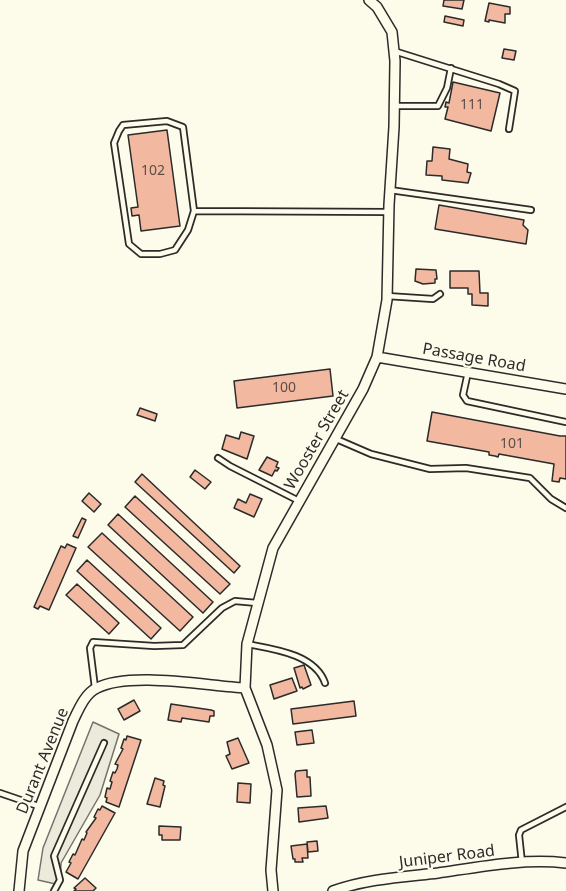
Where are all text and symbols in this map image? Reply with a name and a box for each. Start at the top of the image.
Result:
house number: 111 [460,97,484,113]
house number: 102 [141,163,165,179]
street label: Passage Road [421,339,527,377]
house number: 100 [272,380,296,396]
street label: Wooster Street [281,387,353,493]
house number: 101 [500,436,524,452]
street label: Durant Avenue [13,705,73,817]
street label: Juniper Road [398,842,496,872]

